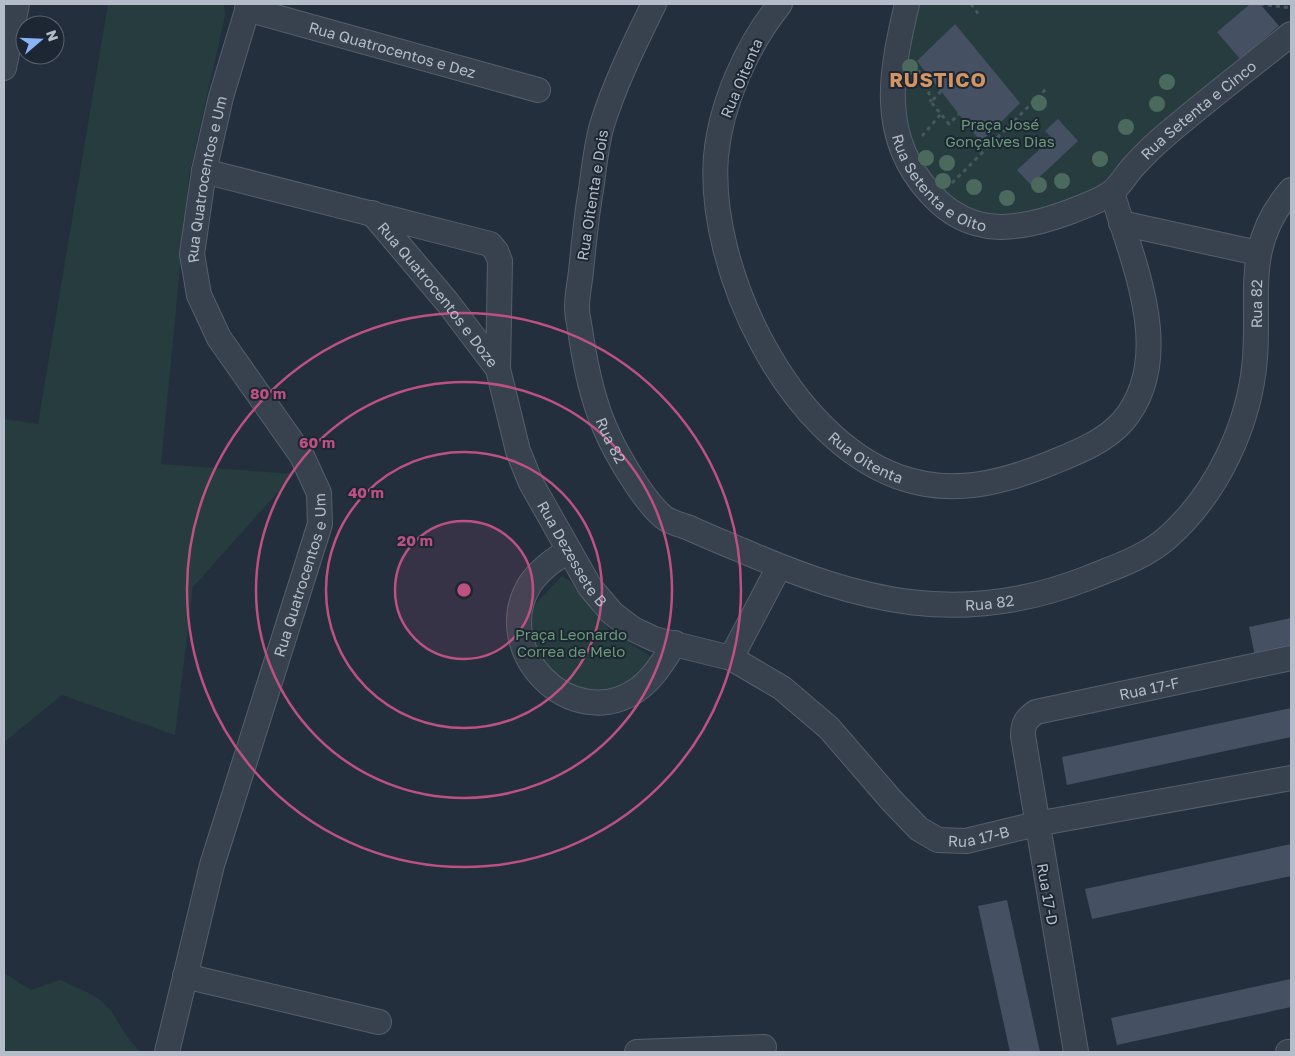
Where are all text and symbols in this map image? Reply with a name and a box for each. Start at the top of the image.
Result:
north arrow [15,15,65,65]
street label: Rua Quatrocentos e Dez [307,18,478,81]
text: N [43,28,63,43]
street label: Rua Oitenta [716,36,766,120]
street label: Rua Setenta e Cinco [1137,56,1260,163]
district label: RUSTICO [889,67,987,91]
street label: Rua Quatrocentos e Um [183,94,230,264]
park label: Praça José Gonçalves Dias [945,115,1055,150]
street label: Rua Oitenta e Dois [573,128,611,262]
street label: Rua Setenta e Oito [889,132,988,235]
street label: Rua Quatrocentos e Doze [374,218,502,371]
street label: Rua 82 [1247,279,1265,328]
text: 80 m [250,384,286,402]
street label: Rua 82 [592,415,630,466]
street label: Rua Oitenta [825,427,906,487]
text: 60 m [299,433,335,451]
text: 40 m [348,483,384,501]
street label: Rua Quatrocentos e Um [269,493,330,659]
street label: Rua Dezessete B [534,498,611,610]
text: 20 m [397,531,433,549]
centre of rings [455,581,473,599]
street label: Rua 82 [965,591,1015,614]
park label: Praça Leonardo Correa de Melo [515,625,627,660]
street label: Rua 17-F [1117,673,1181,703]
street label: Rua 17-B [948,822,1011,850]
street label: Rua 17-D [1034,862,1062,926]

